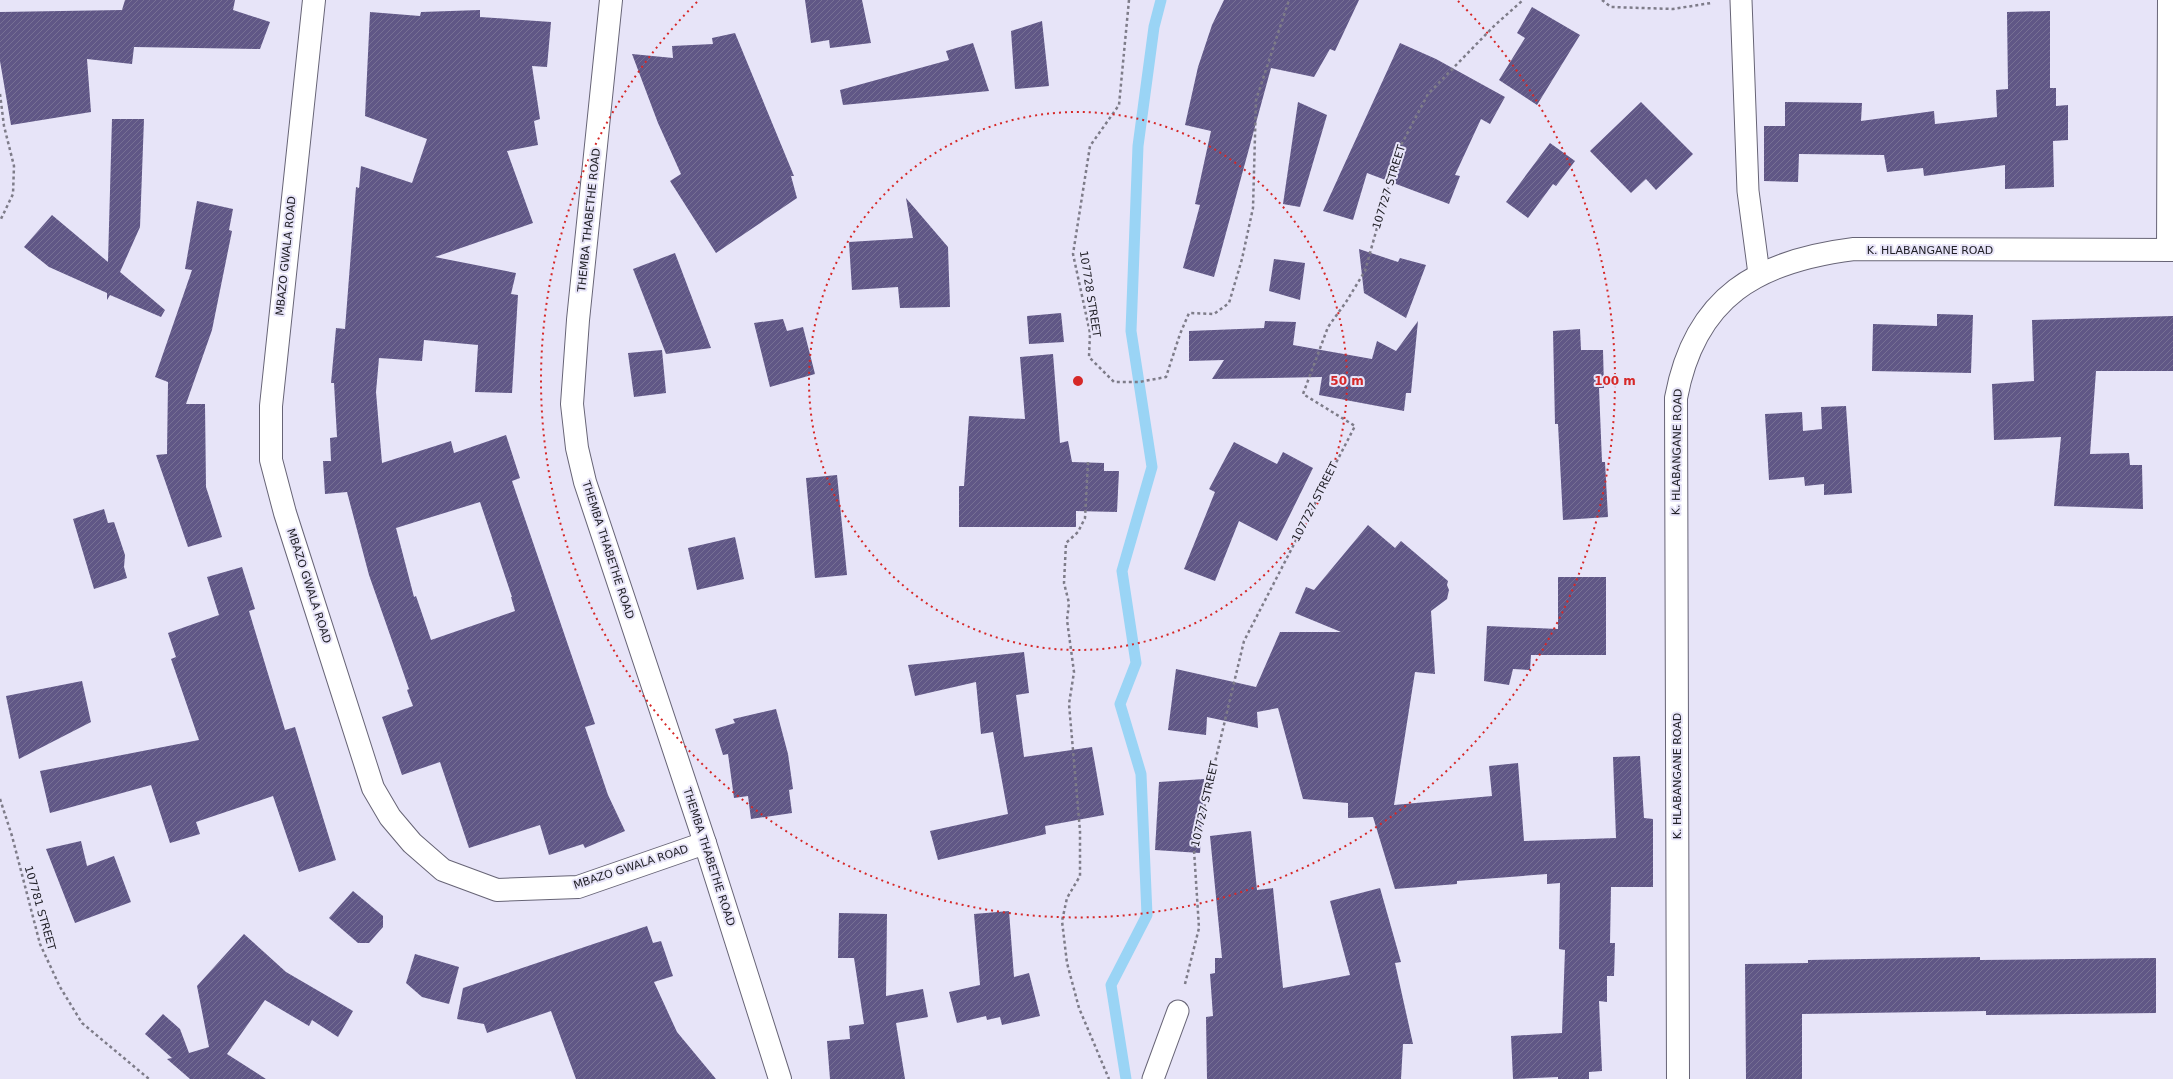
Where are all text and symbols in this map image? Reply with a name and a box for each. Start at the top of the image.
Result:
street label: 107727 STREET [1370,143,1408,231]
street label: THEMBA THABETHE ROAD [575,147,603,294]
street label: MBAZO GWALA ROAD [273,196,299,316]
street label: K. HLABANGANE ROAD [1867,244,1993,257]
street label: 107728 STREET [1077,250,1103,338]
centre of rings [1071,374,1085,388]
text: 50 m [1330,374,1364,388]
text: 100 m [1594,374,1636,388]
street label: K. HLABANGANE ROAD [1669,389,1685,515]
street label: 107727 STREET [1289,460,1341,544]
street label: THEMBA THABETHE ROAD [579,478,637,621]
street label: MBAZO GWALA ROAD [284,527,334,645]
street label: K. HLABANGANE ROAD [1671,713,1684,839]
street label: 107727 STREET [1189,760,1221,848]
street label: THEMBA THABETHE ROAD [680,785,738,928]
street label: MBAZO GWALA ROAD [572,842,690,892]
street label: 107781 STREET [22,864,58,952]

